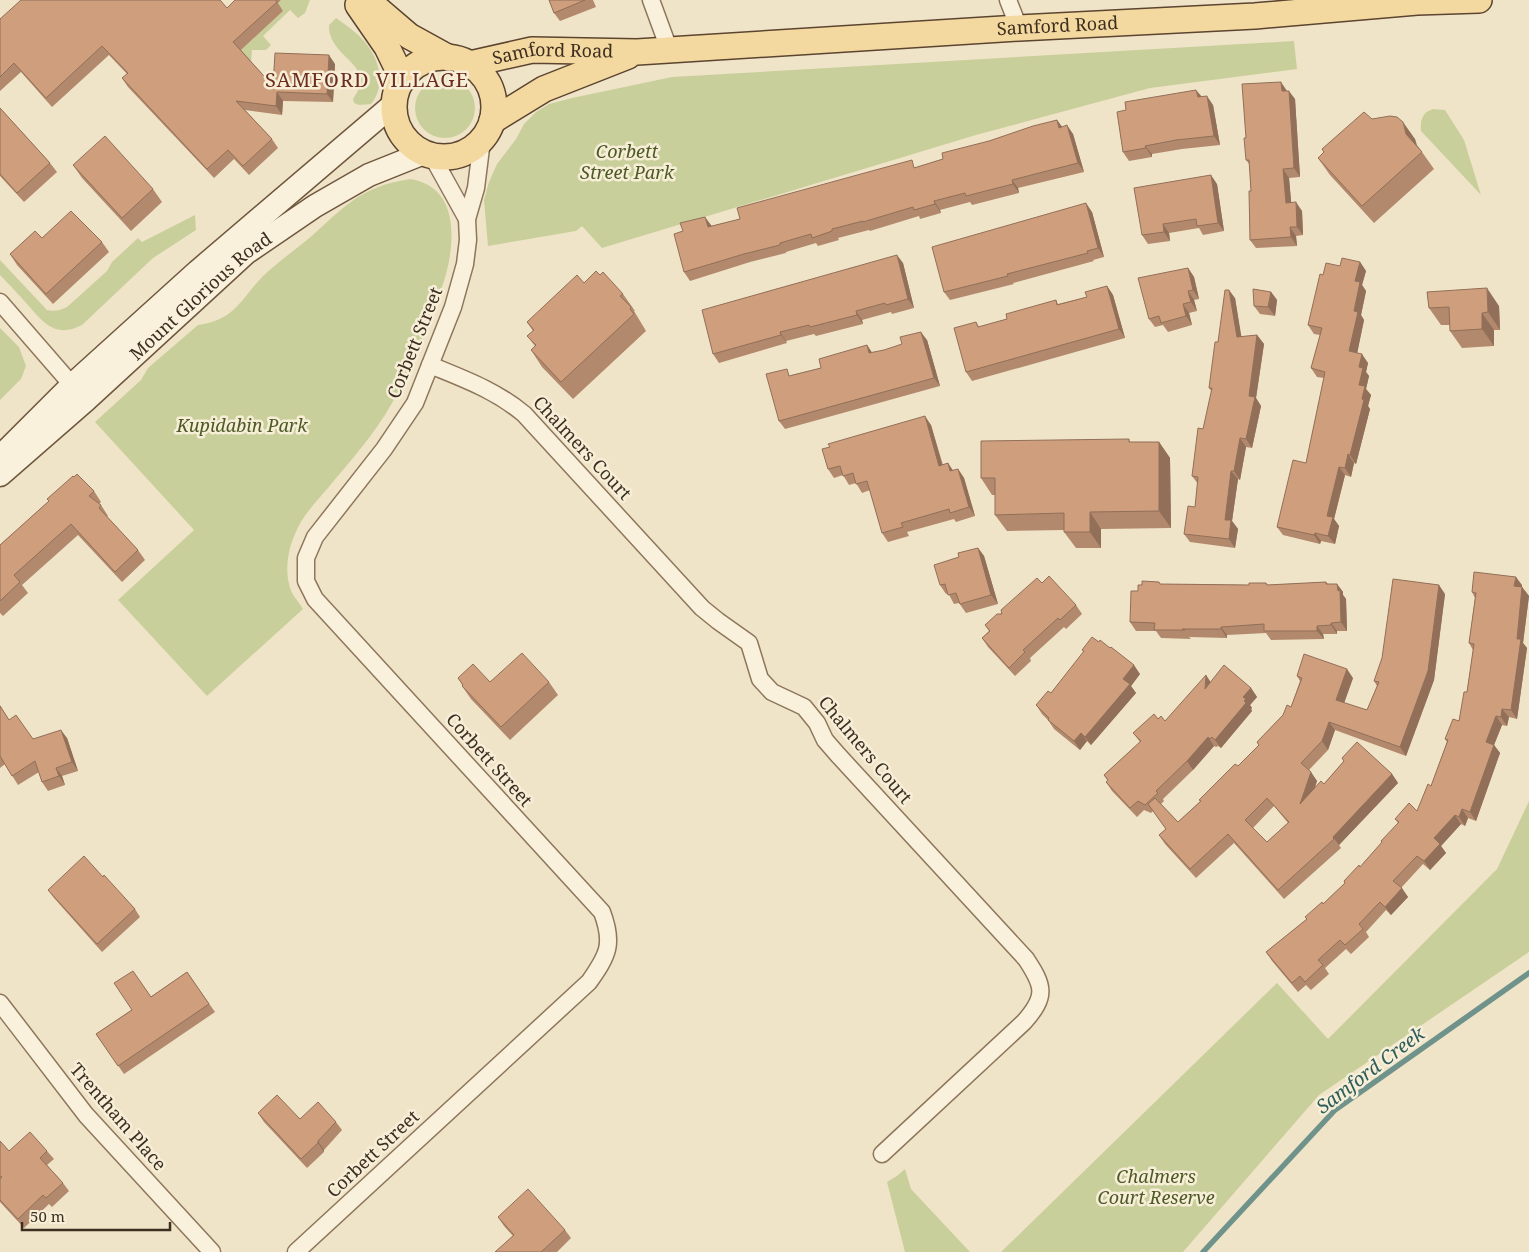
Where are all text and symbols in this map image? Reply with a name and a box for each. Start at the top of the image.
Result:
street label: Samford Road [996,10,1119,40]
street label: Samford Road [490,36,613,70]
district label: SAMFORD VILLAGE [265,66,469,93]
park label: Corbett Street Park [580,139,675,184]
street label: Mount Glorious Road [124,226,276,365]
street label: Corbett Street [381,283,447,402]
street label: Chalmers Court [528,390,637,504]
park label: Kupidabin Park [175,413,308,437]
street label: Chalmers Court [814,690,918,808]
street label: Corbett Street [441,707,538,811]
water label: Samford Creek [1310,1020,1431,1119]
street label: Trentham Place [65,1057,172,1175]
street label: Corbett Street [321,1104,424,1202]
park label: Chalmers Court Reserve [1097,1164,1215,1209]
scale bar [22,1200,170,1232]
text: 50 m [30,1206,65,1226]

